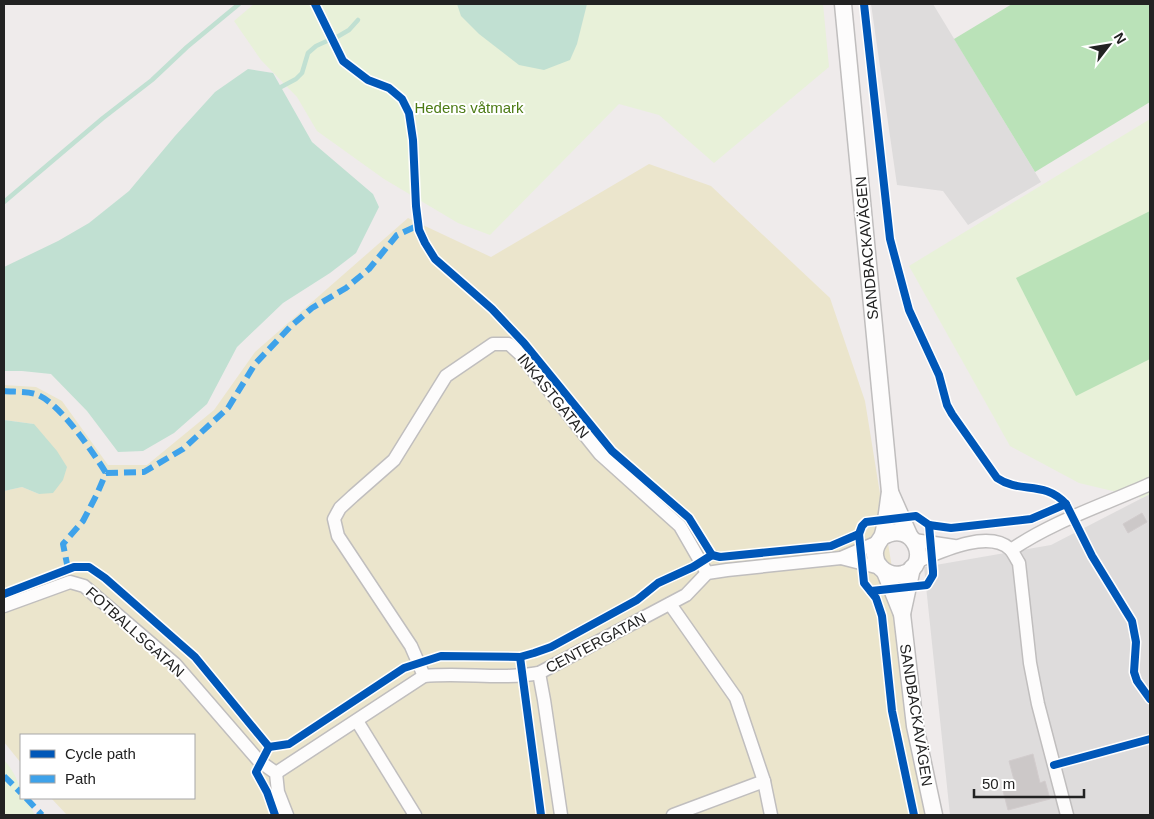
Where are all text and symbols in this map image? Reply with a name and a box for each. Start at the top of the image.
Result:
north arrow [1084,20,1134,70]
text: N [1111,30,1130,47]
park label: Hedens våtmark [414,99,524,116]
street label: SANDBACKAVÄGEN [852,176,881,320]
street label: INKASTGATAN [514,350,593,441]
street label: FOTBALLSGATAN [83,583,188,680]
street label: CENTERGATAN [543,609,649,676]
street label: SANDBACKAVÄGEN [897,643,936,787]
legend [20,734,195,799]
text: Cycle path [65,745,136,762]
scale bar [974,766,1084,798]
text: Path [65,770,96,787]
text: 50 m [982,775,1015,792]

